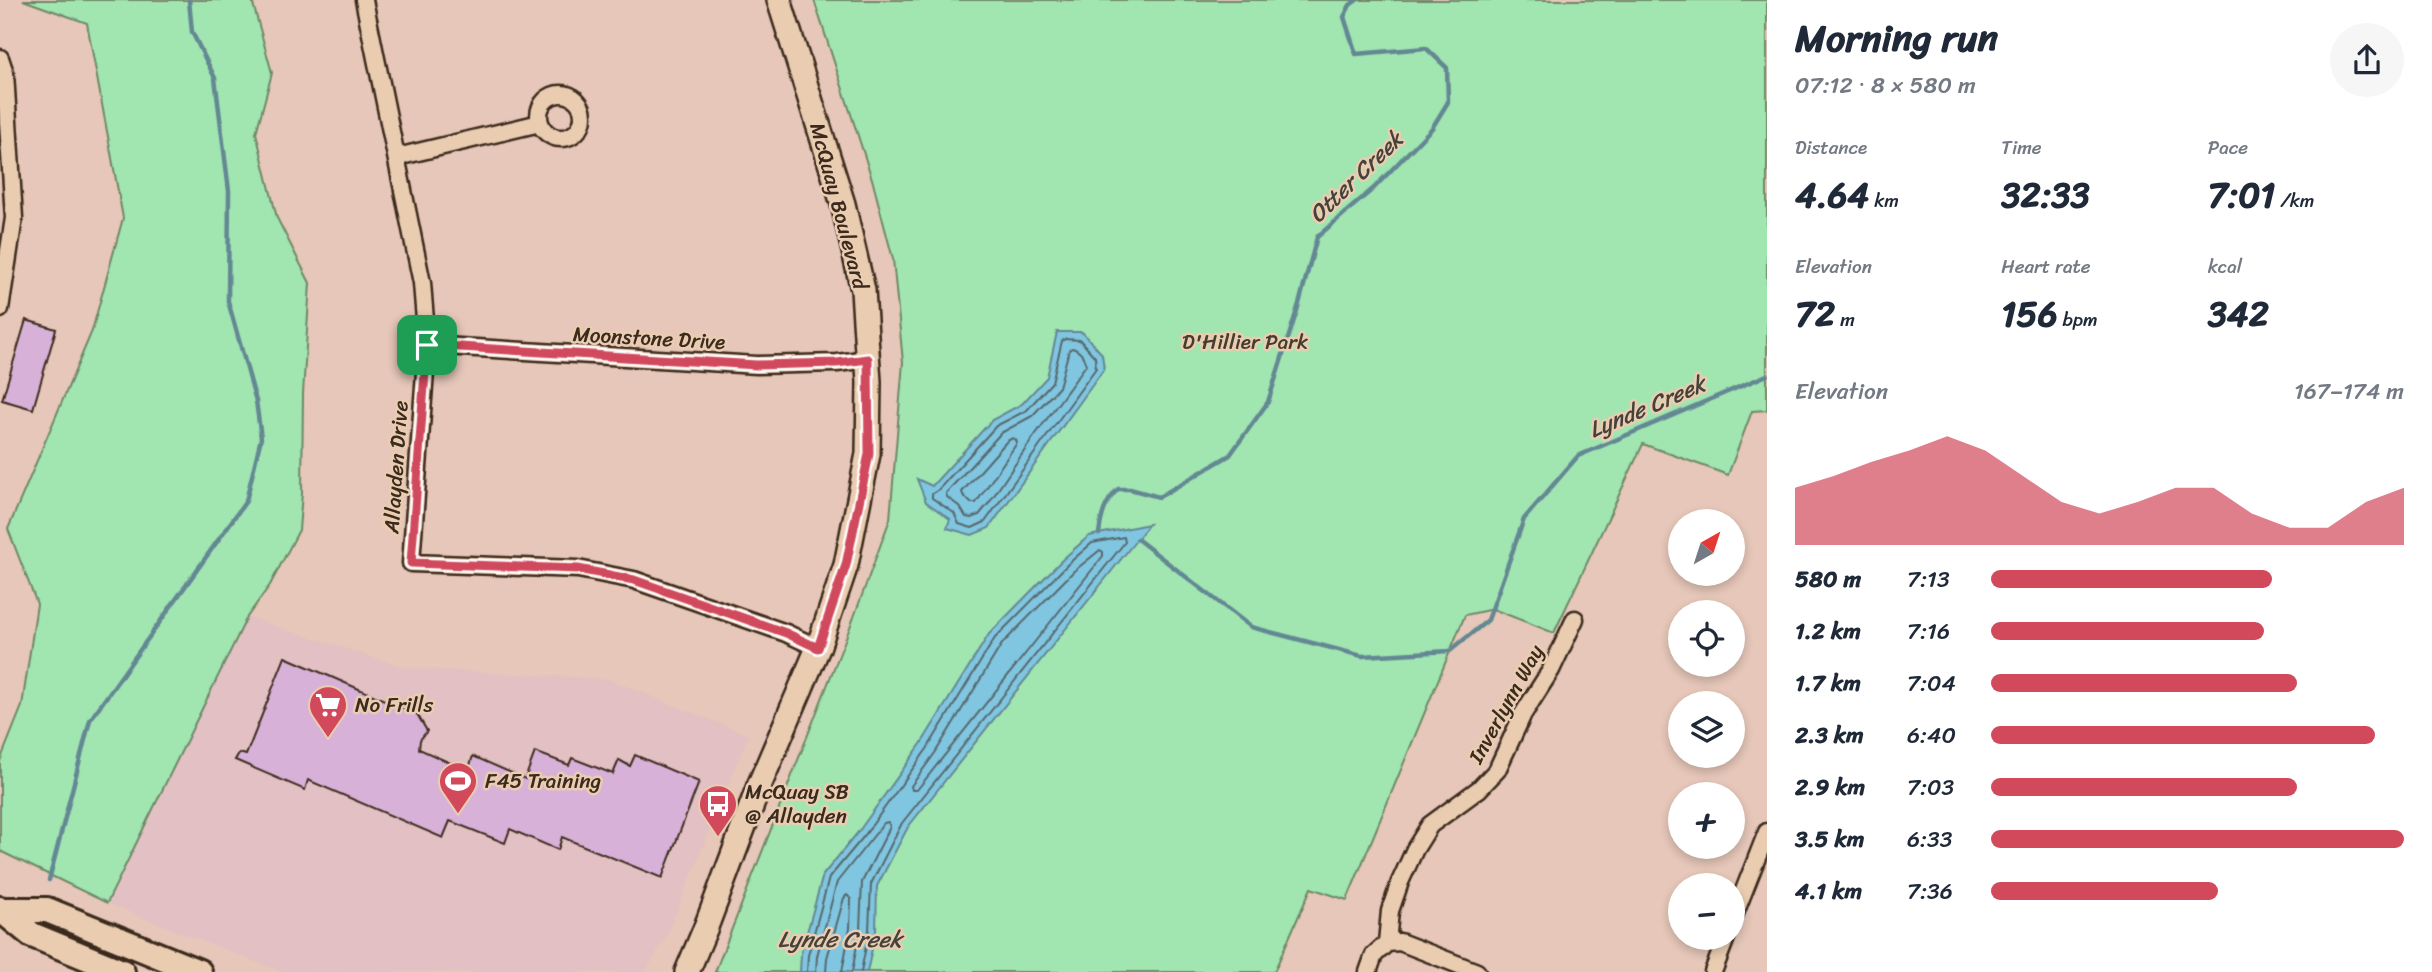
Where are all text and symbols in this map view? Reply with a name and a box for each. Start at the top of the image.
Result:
text: Morning run [1795,5,1998,72]
button: share [2330,23,2404,97]
text: 07:12 · 8 × 580 m [1795,65,1976,106]
street label: McQuay Boulevard [798,118,880,295]
water label: Otter Creek [1299,119,1415,233]
text: Distance [1795,131,1867,164]
text: Time [2001,131,2042,164]
text: Pace [2208,131,2248,164]
text: 4.64 [1795,164,1869,226]
text: 32:33 [2001,164,2090,226]
text: 7:01 [2208,164,2275,226]
text: km [1869,184,1899,217]
text: /km [2275,184,2314,217]
text: Elevation [1795,250,1872,283]
text: Heart rate [2001,250,2091,283]
text: kcal [2208,250,2242,283]
text: 72 [1795,283,1835,345]
text: 156 [2001,283,2058,345]
text: 342 [2208,283,2269,345]
text: m [1835,303,1855,336]
text: bpm [2058,303,2098,336]
pin [397,315,457,375]
street label: Moonstone Drive [572,315,726,361]
park label: D'Hillier Park [1182,323,1308,361]
icon: arrive [408,326,446,364]
water label: Lynde Creek [1582,363,1715,450]
text: Elevation [1795,371,1888,412]
text: 167–174 m [2294,371,2404,412]
street label: Allayden Drive [372,399,420,536]
north arrow [1668,509,1745,586]
map controls [1668,509,1745,950]
text: 580 m [1795,559,1861,600]
text: 7:13 [1907,559,1950,600]
button: locate [1668,600,1745,677]
text: 1.2 km [1795,611,1861,652]
text: 7:16 [1907,611,1950,652]
street label: Inverlynn Way [1457,637,1555,772]
text: 1.7 km [1795,663,1861,704]
text: 7:04 [1907,663,1956,704]
supermarket icon: No Frills [307,684,349,739]
place label: No Frills [355,686,434,724]
button: layers [1668,691,1745,768]
text: 2.3 km [1795,715,1864,756]
text: 6:40 [1907,715,1956,756]
sports icon: F45 Training [437,760,479,815]
place label: F45 Training [485,762,602,800]
text: 2.9 km [1795,767,1865,808]
text: 7:03 [1907,767,1954,808]
place label: McQuay SB @ Allayden [745,773,849,835]
button: + [1668,782,1745,859]
bus stop icon: McQuay SB @ Allayden [697,783,739,838]
text: 3.5 km [1795,819,1864,860]
text: 6:33 [1907,819,1952,860]
text: 4.1 km [1795,871,1862,912]
text: 7:36 [1907,871,1953,912]
button: − [1668,873,1745,950]
water label: Lynde Creek [778,919,905,960]

